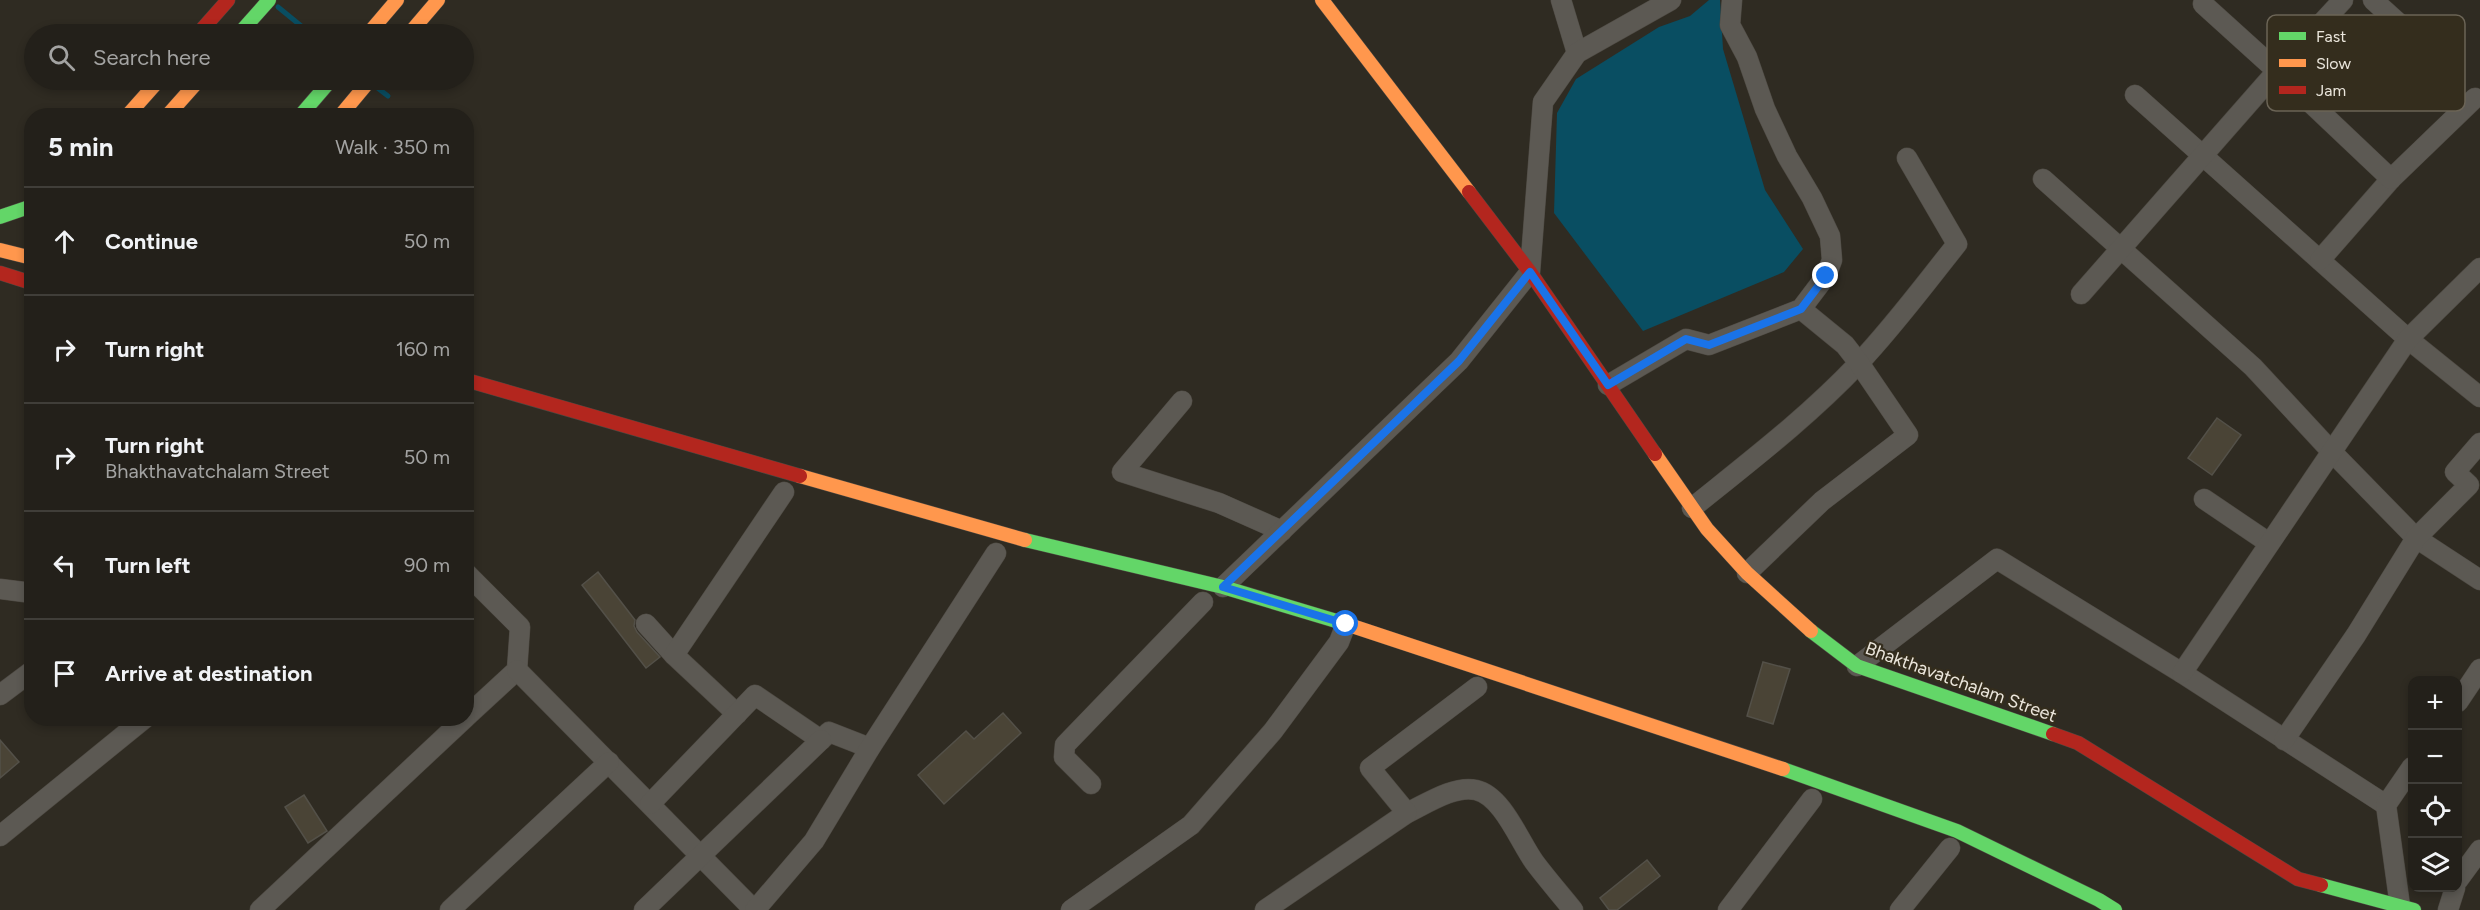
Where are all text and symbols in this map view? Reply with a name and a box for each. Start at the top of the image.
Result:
legend [2267,15,2465,111]
search box [24,24,474,90]
text: Fast [2316,27,2346,46]
icon: search [45,41,78,74]
text: Search here [93,44,211,71]
text: Slow [2316,54,2351,73]
text: Jam [2316,81,2346,100]
text: 5 min [48,131,114,163]
text: Walk · 350 m [335,135,450,159]
icon: ahead [48,225,81,258]
text: Continue [105,228,198,255]
text: 50 m [404,229,450,253]
route end [1812,262,1838,288]
icon: right [48,333,81,366]
text: Turn right [105,336,204,363]
text: 160 m [396,337,450,361]
text: Turn right [105,432,204,459]
icon: right [48,441,81,474]
text: 50 m [404,445,450,469]
text: Bhakthavatchalam Street [105,459,330,483]
icon: left [48,549,81,582]
text: Turn left [105,552,191,579]
text: 90 m [404,553,450,577]
route start [1332,610,1358,636]
street label: Bhakthavatchalam Street [1862,637,2060,727]
icon: arrive [48,657,81,690]
text: Arrive at destination [105,660,313,687]
map controls [2408,676,2462,892]
button: + [2408,676,2462,730]
button: − [2408,730,2462,784]
button: locate [2408,784,2462,838]
button: layers [2408,838,2462,892]

